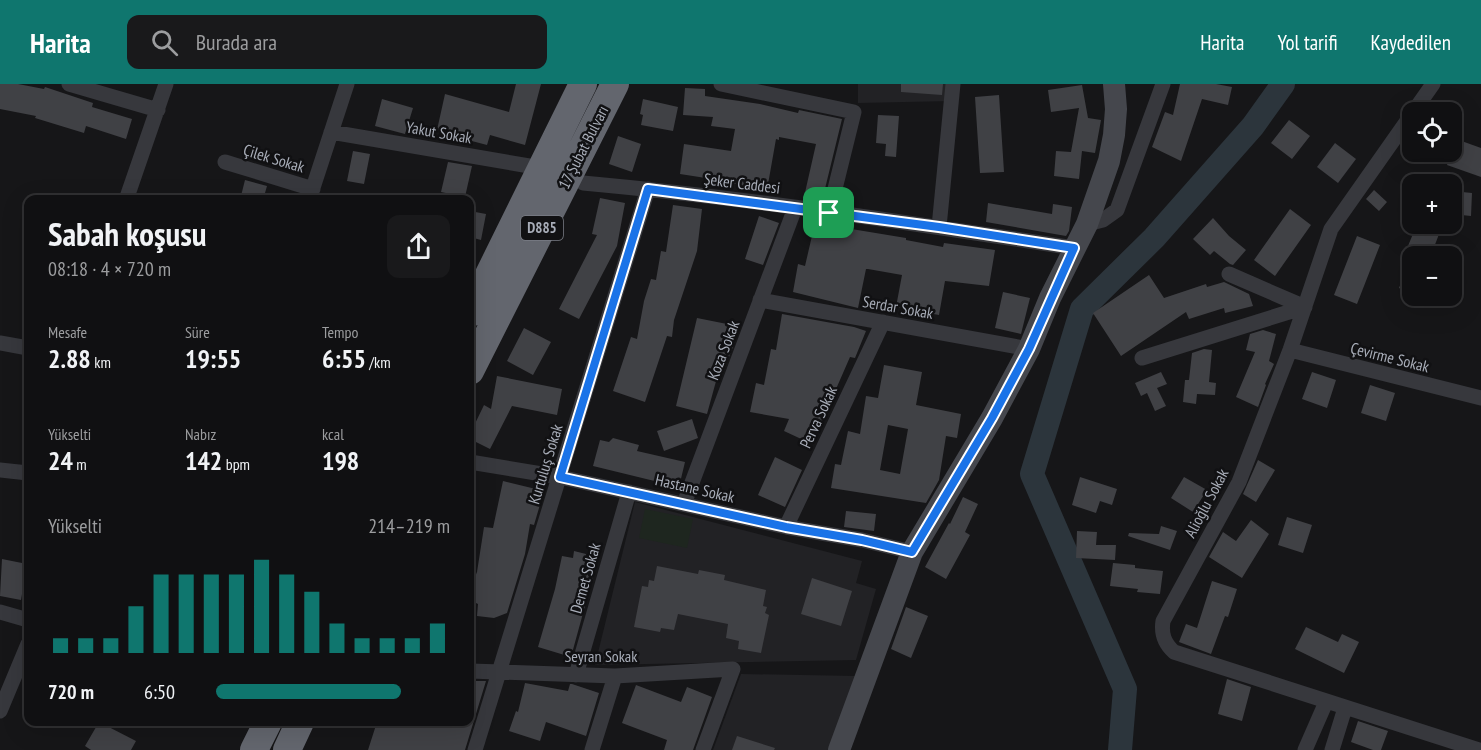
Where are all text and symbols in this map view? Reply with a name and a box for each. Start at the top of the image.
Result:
search box [127,15,547,69]
text: Harita [30,24,91,61]
icon: search [148,26,181,59]
text: Burada ara [196,28,277,56]
text: Harita [1200,29,1244,56]
text: Yol tarifi [1277,29,1338,56]
text: Kaydedilen [1371,29,1451,56]
street label: 17 Şubat Bulvarı [553,102,613,192]
map controls [1402,102,1462,306]
button: locate [1402,102,1462,162]
street label: Yakut Sokak [405,116,474,148]
street label: Çilek Sokak [241,139,308,177]
street label: Şeker Caddesi [703,168,781,198]
button: + [1402,174,1462,234]
pin [803,187,854,238]
icon: arrive [812,196,845,229]
text: Sabah koşusu [48,212,206,255]
button: share [387,215,450,278]
road number: D885 [521,216,563,240]
button: − [1402,246,1462,306]
text: 08:18 · 4 × 720 m [48,256,171,282]
street label: Serdar Sokak [861,291,936,323]
street label: Koza Sokak [703,317,744,383]
text: Mesafe [48,322,87,342]
text: Süre [185,322,210,342]
text: Tempo [322,322,358,342]
street label: Çevirme Sokak [1349,338,1432,377]
text: 2.88 [48,342,91,375]
text: 19:55 [185,342,241,375]
text: 6:55 [322,342,366,375]
text: km [91,352,111,372]
text: /km [366,352,391,372]
street label: Perva Sokak [795,382,841,451]
street label: Kurtuluş Sokak [523,421,567,506]
text: Yükselti [48,424,91,444]
text: Nabız [185,424,216,444]
text: kcal [322,424,344,444]
text: 24 [48,444,73,477]
text: 142 [185,444,222,477]
text: 198 [322,444,359,477]
text: m [73,454,87,474]
text: bpm [222,454,250,474]
street label: Alioğlu Sokak [1180,464,1233,541]
street label: Hastane Sokak [653,469,737,507]
text: Yükselti [48,513,102,539]
text: 214–219 m [368,513,450,539]
street label: Demet Sokak [565,540,605,616]
street label: Seyran Sokak [565,646,638,666]
text: 720 m [48,679,94,705]
text: 6:50 [144,679,175,705]

